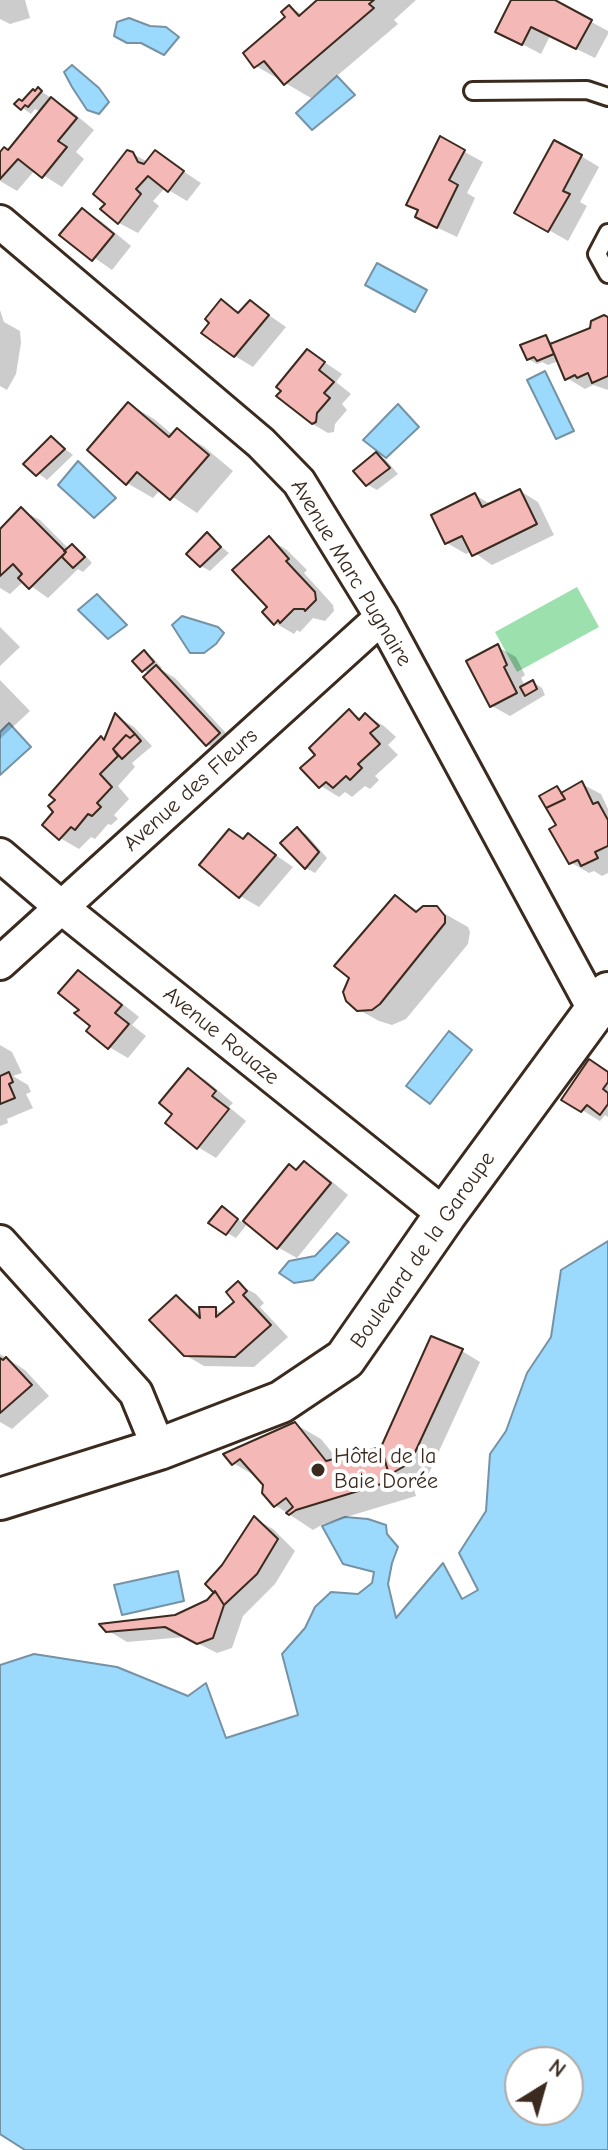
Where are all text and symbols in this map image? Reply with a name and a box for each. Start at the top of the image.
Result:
street label: Avenue Marc Pugnaire [285,475,417,671]
street label: Avenue des Fleurs [119,723,263,857]
street label: Avenue Rouaze [158,981,284,1091]
street label: Boulevard de la Garoupe [345,1147,501,1353]
place label: Hôtel de la Baie Dorée [334,1444,438,1496]
marker: Hôtel de la Baie Dorée [309,1461,327,1479]
north arrow [504,2046,584,2126]
text: N [544,2054,571,2083]

